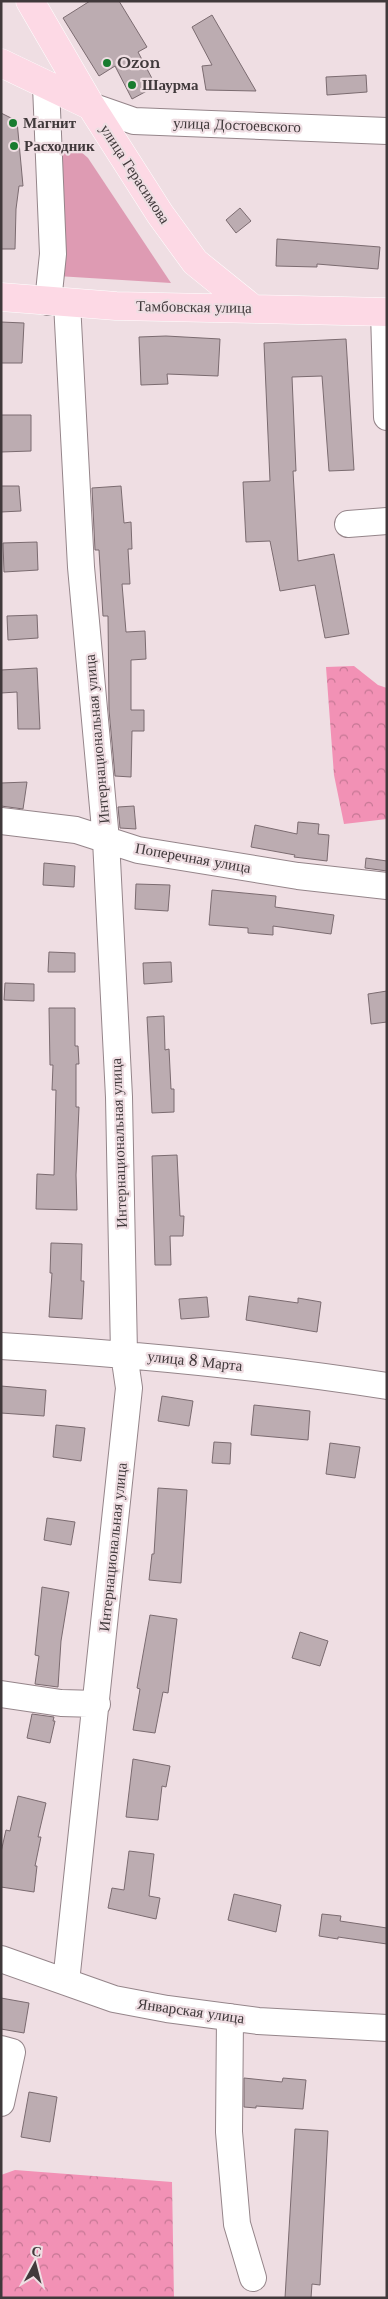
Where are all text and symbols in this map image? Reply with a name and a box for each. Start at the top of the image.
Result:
place label: Ozon [117,53,160,72]
marker: Ozon [101,57,113,69]
place label: Шаурма [142,75,199,94]
marker: Шаурма [126,79,138,91]
place label: Магнит [23,113,77,132]
street label: улица Достоевского [173,113,301,136]
marker: Магнит [7,117,19,129]
street label: улица Герасимова [96,120,175,227]
place label: Расходник [24,136,95,155]
marker: Расходник [8,140,20,152]
street label: Тамбовская улица [136,296,252,317]
street label: Интернациональная улица [80,653,113,824]
street label: Поперечная улица [134,838,253,877]
street label: Интернациональная улица [106,1057,131,1228]
street label: улица 8 Марта [147,1346,244,1375]
street label: Интернациональная улица [94,1461,131,1632]
street label: Январская улица [136,1994,246,2027]
north arrow [10,2239,60,2289]
text: С [30,2242,43,2261]

